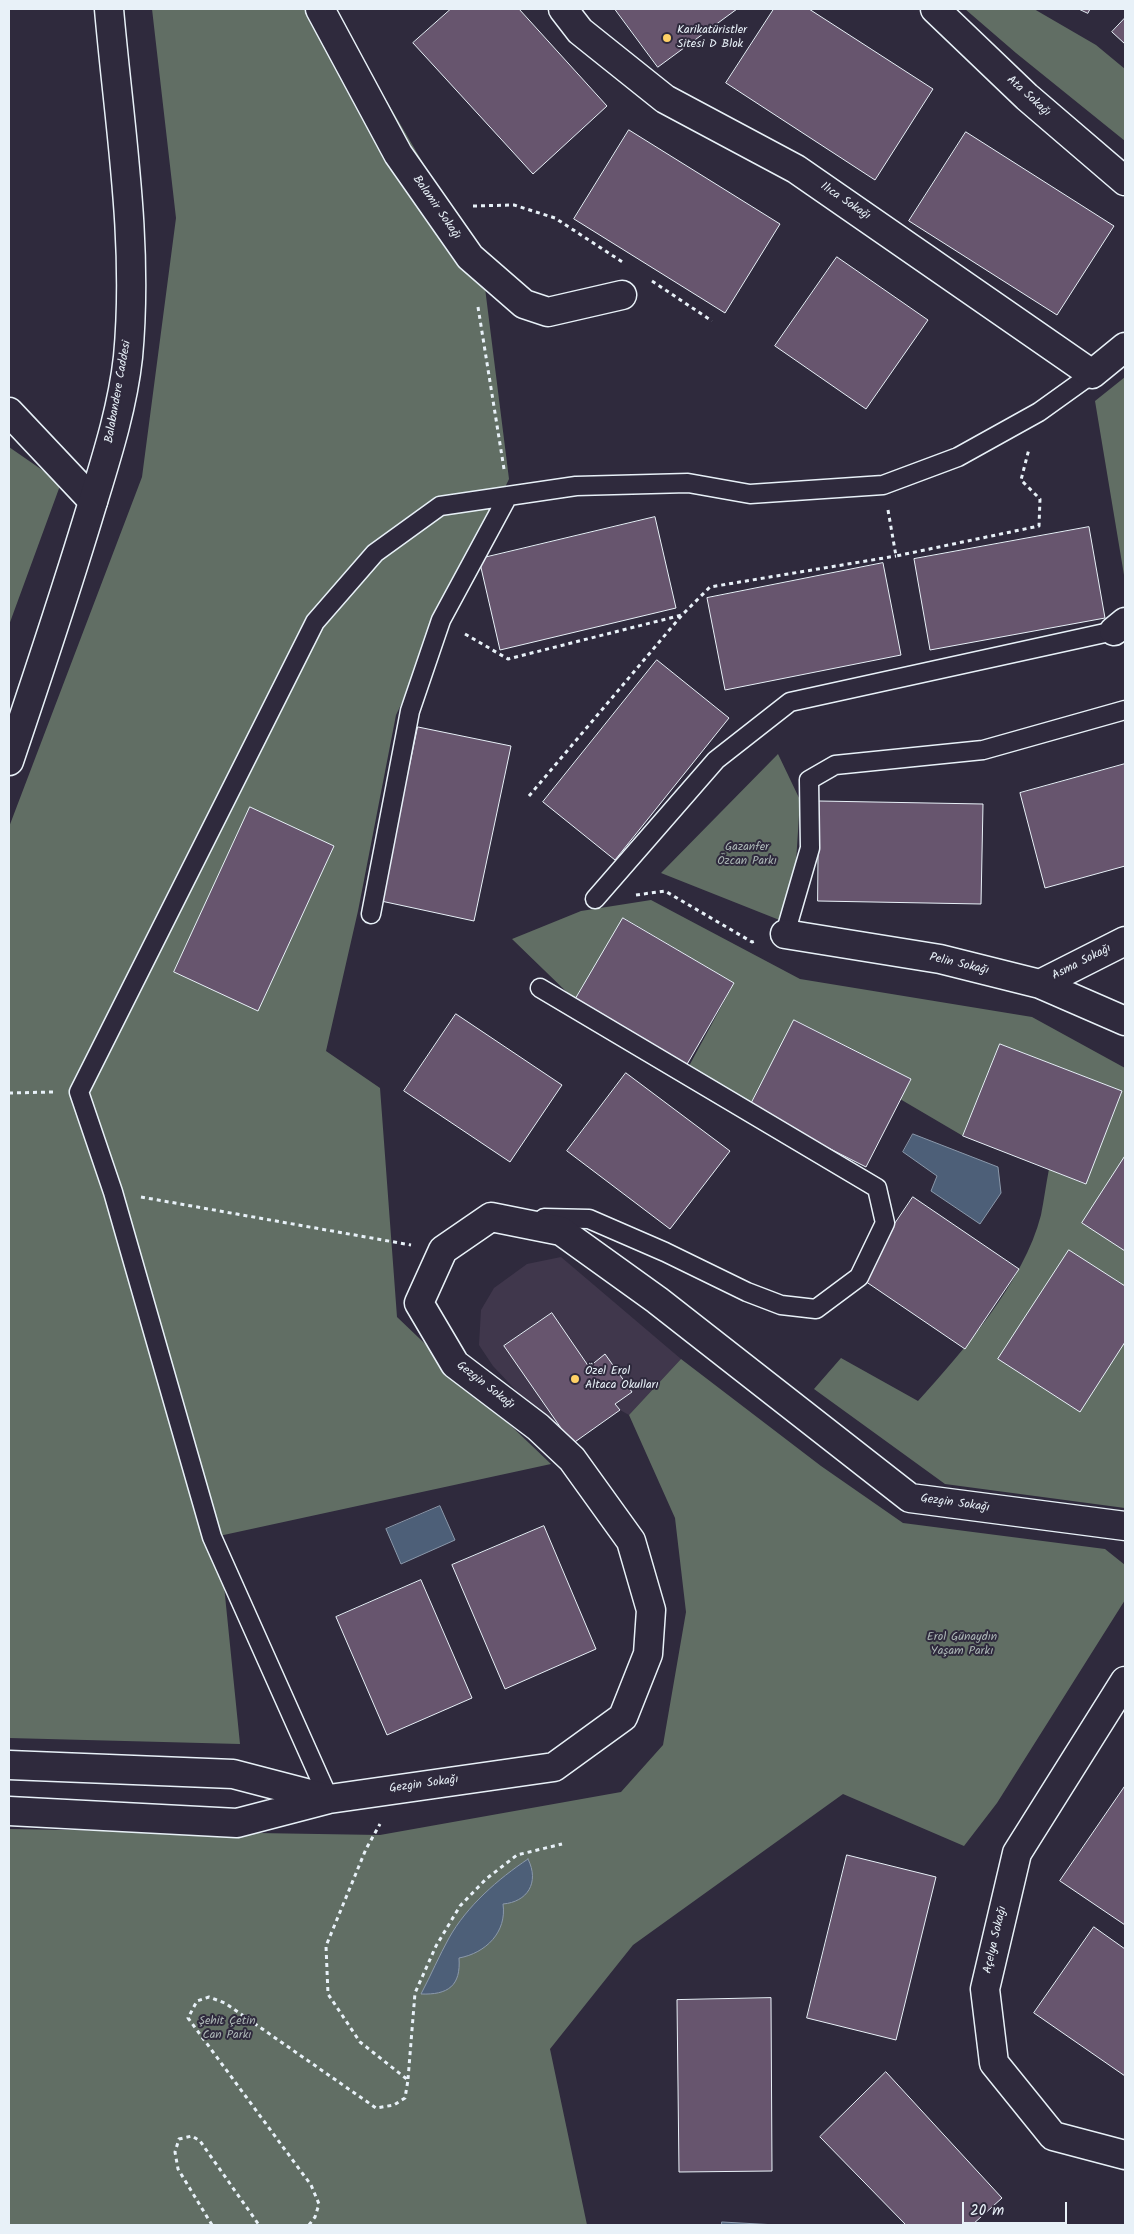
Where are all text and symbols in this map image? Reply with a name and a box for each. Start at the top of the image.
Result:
place label: Karikatüristler Sitesi D Blok [677,24,747,52]
marker: Karikatüristler Sitesi D Blok [661,32,673,44]
street label: Ata Sokağı [1003,74,1053,120]
street label: Balamir Sokağı [409,173,463,243]
street label: Ilıca Sokağı [817,180,873,224]
street label: Balabandere Caddesi [103,340,135,444]
park label: Gazanfer Özcan Parkı [717,841,777,869]
street label: Asma Sokağı [1050,942,1114,984]
street label: Pelin Sokağı [928,951,990,979]
street label: Gezgin Sokağı [453,1359,517,1413]
place label: Özel Erol Altaca Okulları [585,1365,659,1393]
marker: Özel Erol Altaca Okulları [569,1373,581,1385]
street label: Gezgin Sokağı [920,1492,990,1516]
park label: Erol Günaydın Yaşam Parkı [927,1631,997,1659]
street label: Gezgin Sokağı [389,1773,459,1797]
street label: Açelya Sokağı [981,1905,1011,1975]
park label: Şehit Çetin Can Parkı [198,2015,256,2043]
scale bar [964,2192,1069,2224]
text: 20 m [970,2199,1004,2223]

